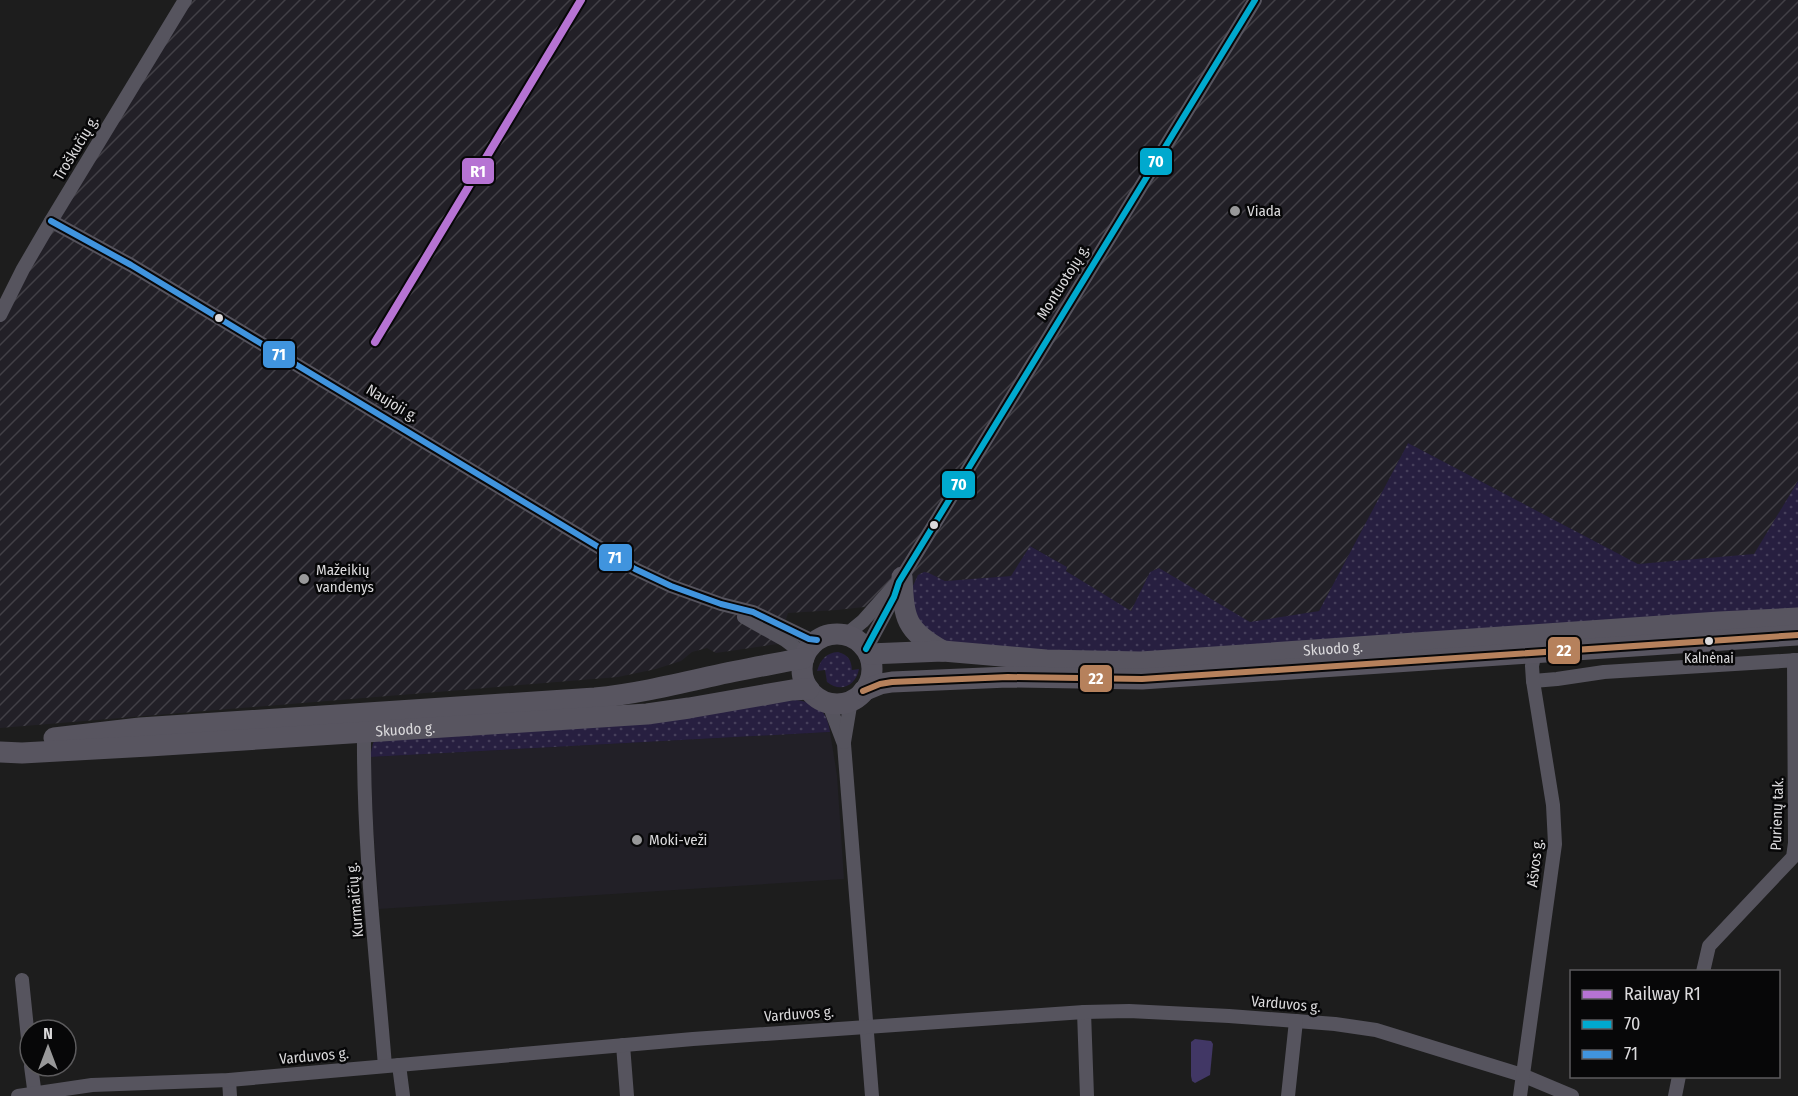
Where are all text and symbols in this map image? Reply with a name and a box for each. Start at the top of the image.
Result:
street label: Troškučių g. [50,112,102,184]
line badge: 70 [1139,147,1173,176]
text: 70 [1148,152,1164,171]
line badge: R1 [461,157,495,185]
text: R1 [470,162,486,181]
place label: Viada [1247,202,1281,220]
marker: Viada [1228,204,1242,218]
street label: Montuotojų g. [1033,241,1093,323]
unlabelled marker [213,312,225,324]
line badge: 71 [262,340,296,369]
text: 71 [272,345,286,364]
street label: Naujoji g. [363,381,421,425]
line badge: 70 [941,470,976,499]
text: 70 [951,475,967,494]
unlabelled marker [928,519,940,531]
line badge: 71 [598,543,633,572]
text: 71 [608,548,622,567]
place label: Mažeikių vandenys [316,561,374,596]
marker: Mažeikių vandenys [297,572,311,586]
marker: Kalnėnai [1703,635,1715,647]
line badge: 22 [1547,636,1581,665]
street label: Skuodo g. [1303,638,1364,660]
text: 22 [1556,641,1572,660]
place label: Kalnėnai [1684,650,1734,667]
line badge: 22 [1079,664,1113,693]
text: 22 [1088,669,1104,688]
street label: Skuodo g. [375,719,436,740]
street label: Purienų tak. [1767,777,1787,851]
place label: Moki-veži [649,831,707,849]
marker: Moki-veži [630,833,644,847]
street label: Ašvos g. [1523,838,1547,888]
street label: Kurmaičių g. [343,862,367,938]
legend [1570,970,1780,1078]
text: Railway R1 [1624,983,1701,1005]
street label: Varduvos g. [1250,992,1322,1016]
street label: Varduvos g. [764,1003,834,1025]
text: 70 [1624,1013,1640,1035]
north arrow [18,1018,78,1078]
text: N [43,1024,53,1043]
text: 71 [1624,1043,1638,1065]
street label: Varduvos g. [278,1044,350,1068]

